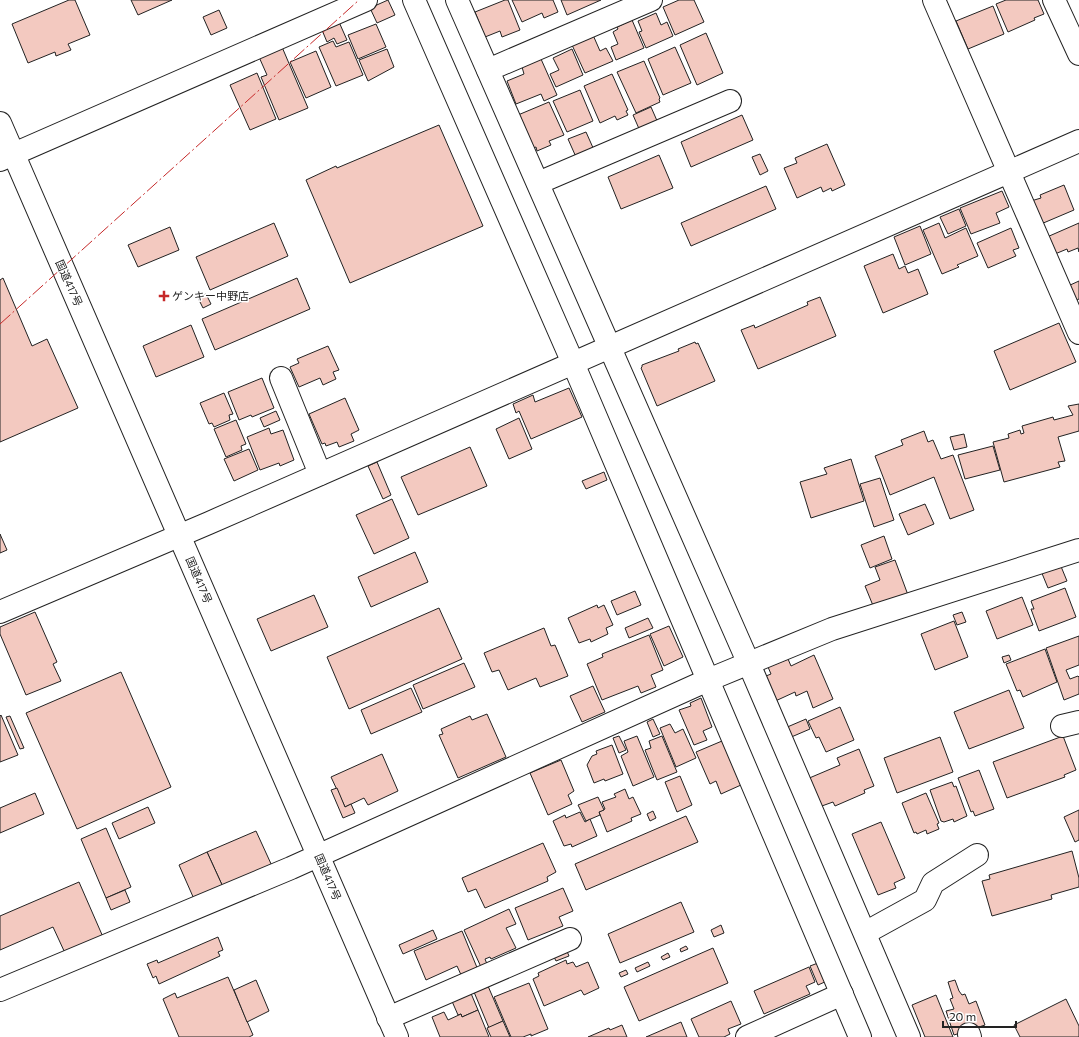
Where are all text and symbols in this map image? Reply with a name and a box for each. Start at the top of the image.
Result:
street label: 国道417号 [53,257,86,308]
place label: ゲンキー中野店 [172,289,249,302]
marker: ゲンキー中野店 [159,291,169,301]
street label: 国道417号 [184,554,215,605]
street label: 国道417号 [313,851,344,902]
scale bar [943,1003,1016,1029]
text: 20 m [949,1009,976,1023]

